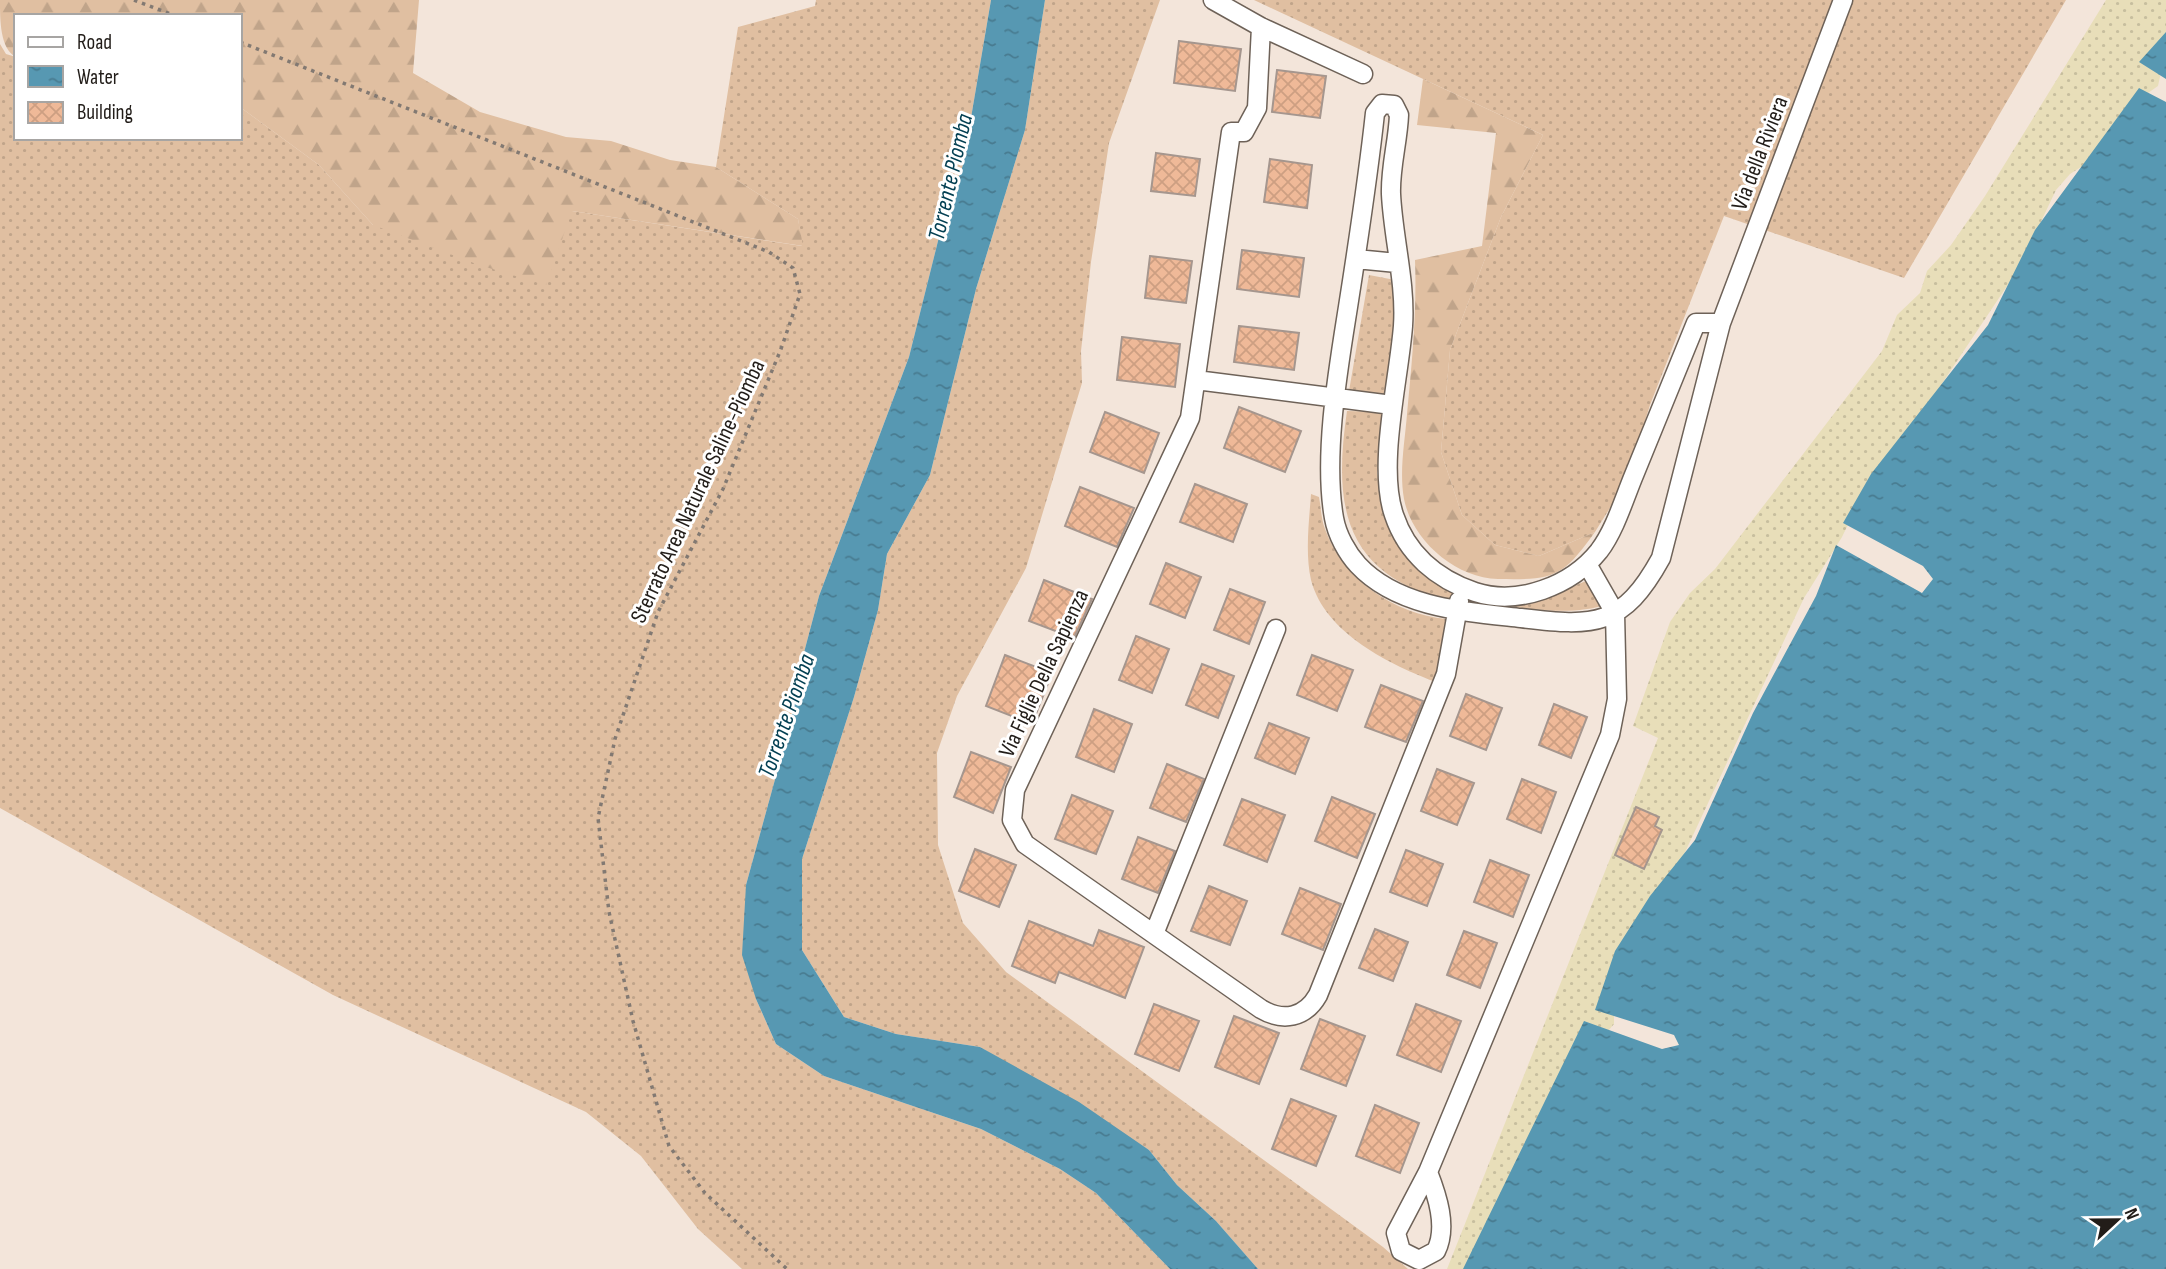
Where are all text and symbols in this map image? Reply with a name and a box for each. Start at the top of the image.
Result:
legend [14,14,242,140]
text: Road [77,30,112,55]
text: Water [77,65,119,90]
street label: Via della Riviera [1725,93,1794,214]
text: Building [77,100,133,125]
water label: Torrente Piomba [922,111,979,243]
street label: Sterrato Area Naturale Saline-Piomba [624,355,771,628]
street label: Via Figlie Della Sapienza [993,585,1095,762]
water label: Torrente Piomba [752,650,821,782]
north arrow [2082,1185,2152,1255]
text: N [2119,1205,2144,1223]

